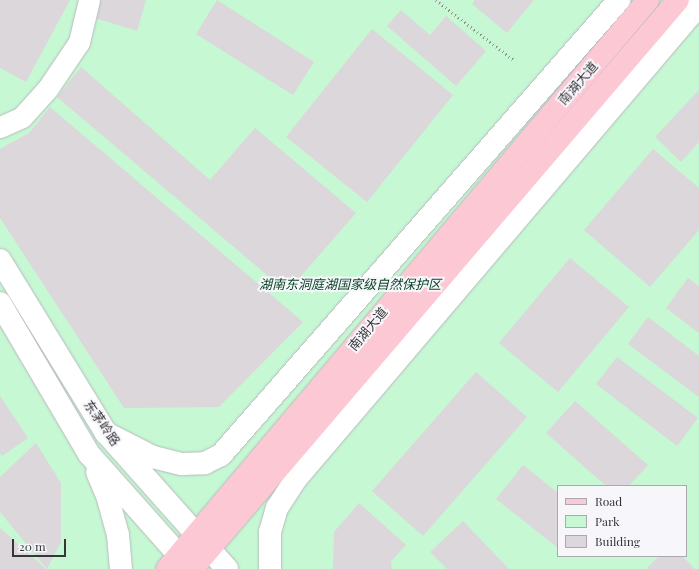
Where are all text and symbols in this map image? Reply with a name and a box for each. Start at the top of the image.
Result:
street label: 南湖大道 [555,58,601,108]
park label: 湖南东洞庭湖国家级自然保护区 [259,276,441,292]
street label: 南湖大道 [345,304,391,354]
street label: 东茅岭路 [81,397,123,449]
legend [557,485,687,557]
text: Road [595,493,622,509]
text: Park [595,513,620,529]
scale bar [14,531,68,557]
text: Building [595,533,640,549]
text: 20 m [19,538,46,554]

